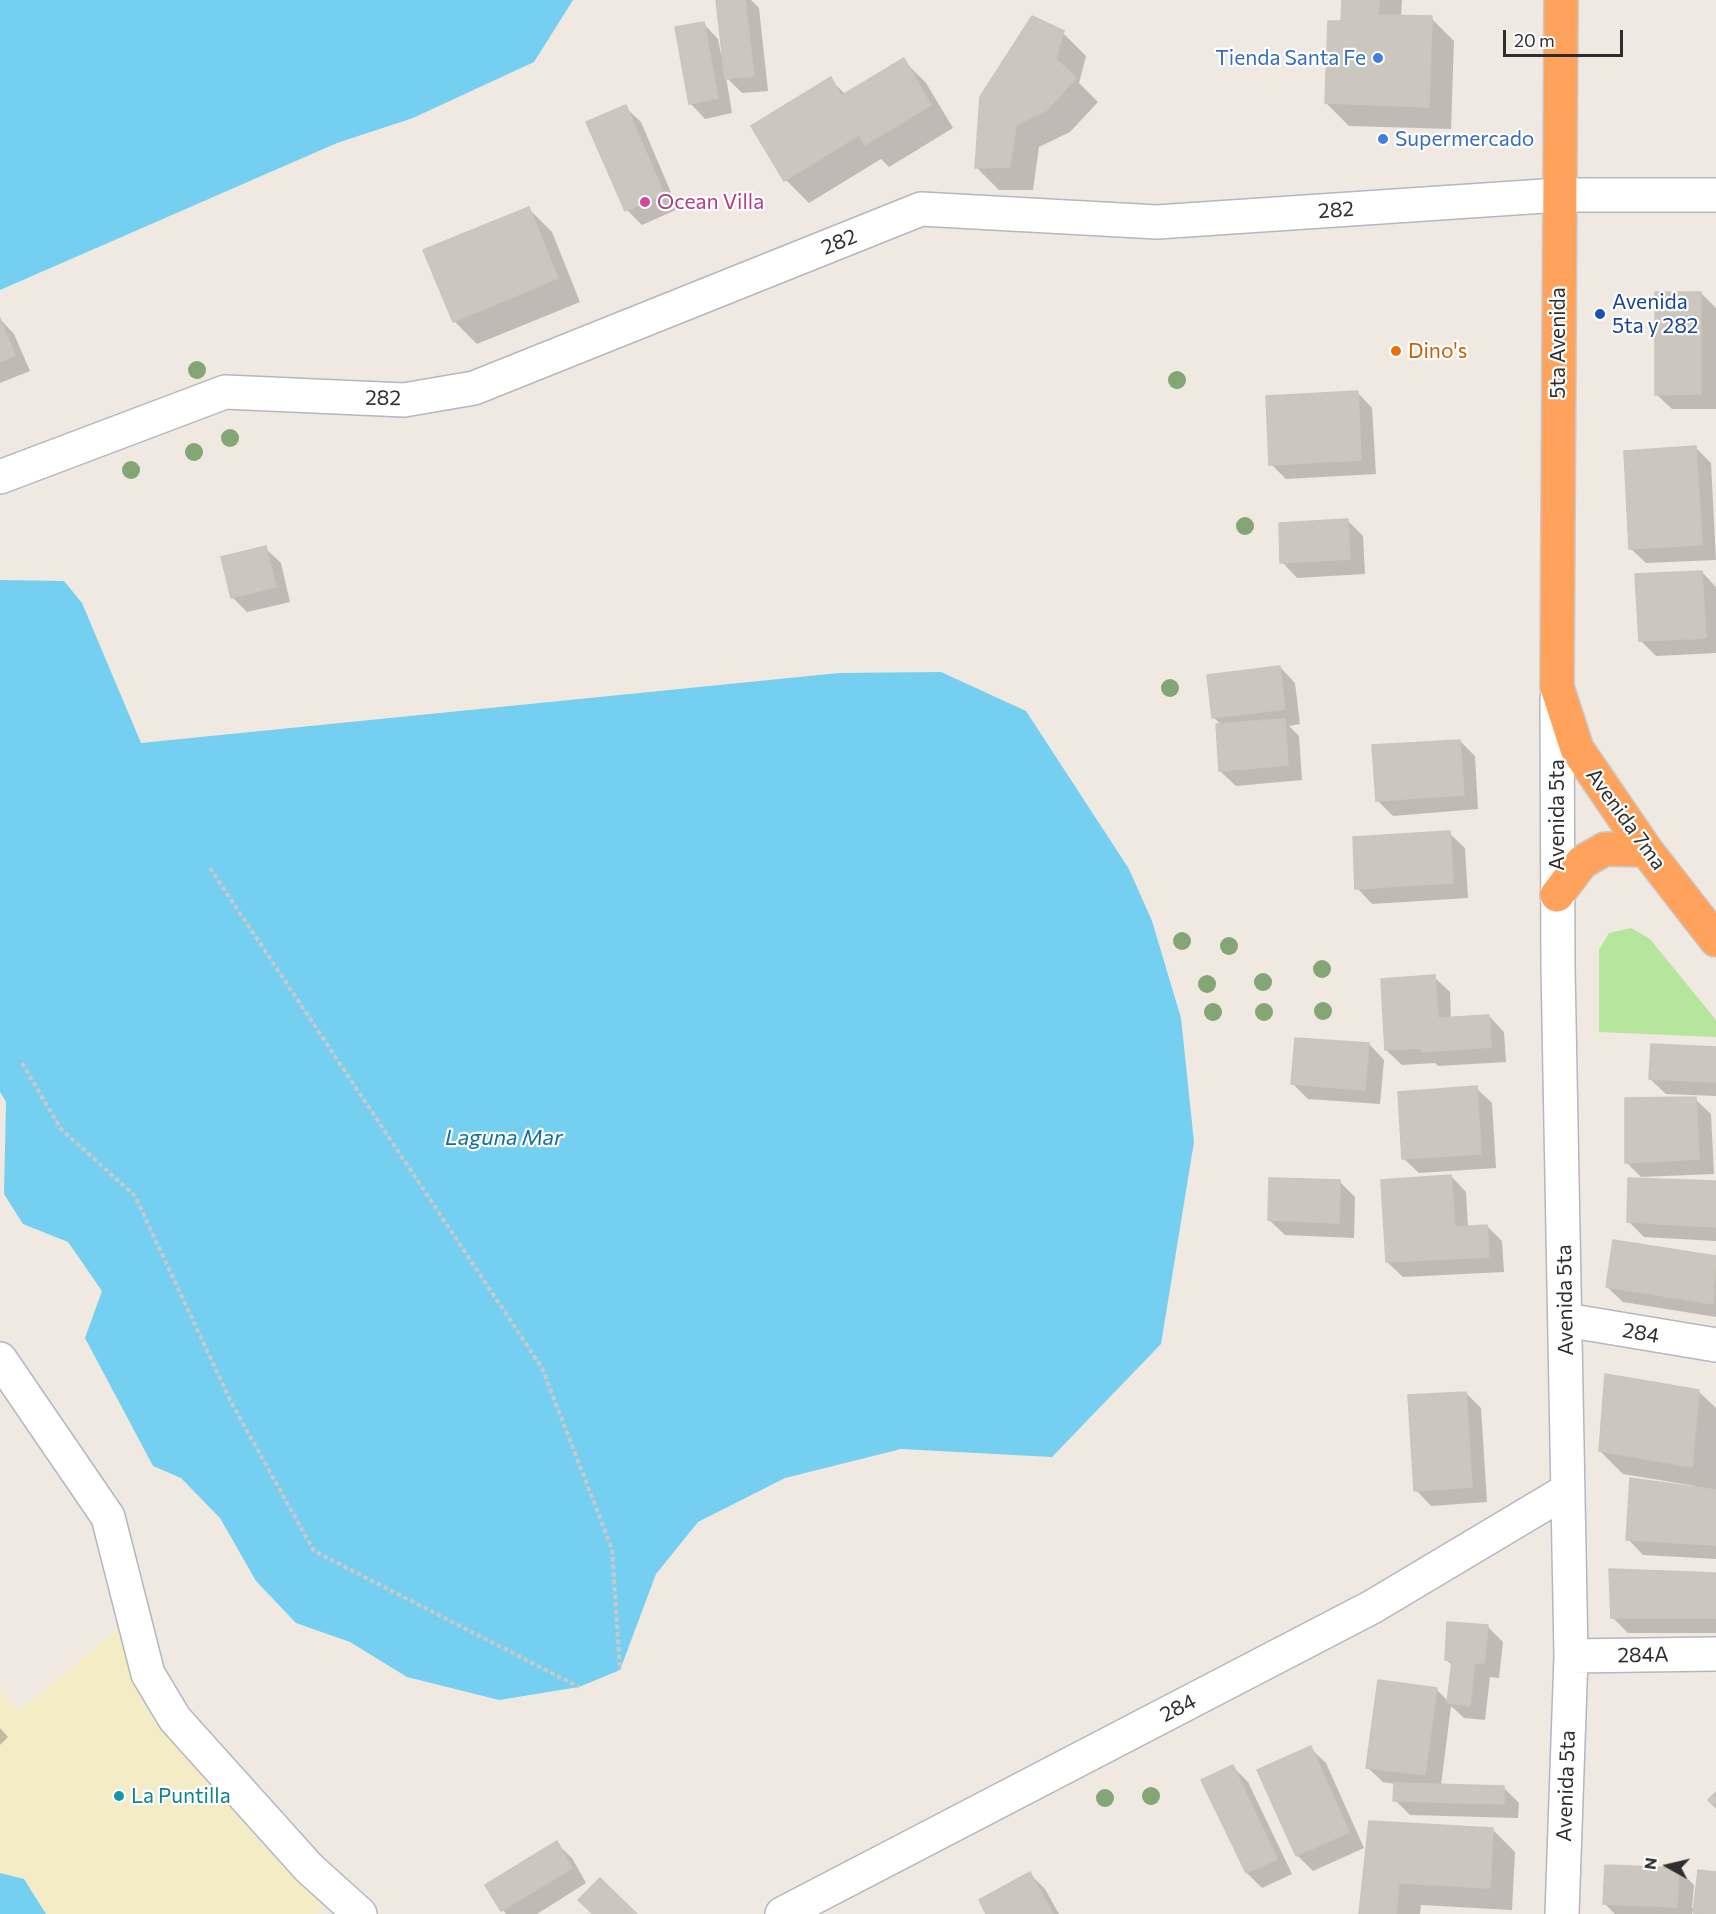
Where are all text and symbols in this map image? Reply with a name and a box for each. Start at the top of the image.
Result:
scale bar [1506,18,1626,56]
text: 20 m [1514,29,1555,51]
place label: Tienda Santa Fe [1215,45,1366,71]
marker: Tienda Santa Fe [1371,51,1385,65]
place label: Supermercado [1395,126,1534,152]
marker: Supermercado [1376,132,1390,146]
place label: Ocean Villa [657,189,764,215]
marker: Ocean Villa [638,195,652,209]
street label: 282 [1317,196,1355,224]
street label: 282 [818,224,860,260]
street label: 5ta Avenida [1545,287,1571,399]
place label: Avenida 5ta y 282 [1612,289,1698,339]
marker: Avenida 5ta y 282 [1593,307,1607,321]
place label: Dino's [1408,338,1467,364]
marker: Dino's [1389,344,1403,358]
street label: 282 [365,385,401,411]
street label: Avenida 5ta [1544,759,1570,871]
street label: Avenida 7ma [1581,763,1671,875]
water label: Laguna Mar [445,1125,563,1151]
street label: Avenida 5ta [1551,1244,1579,1356]
street label: 284 [1621,1317,1661,1349]
street label: 284A [1617,1642,1669,1668]
street label: 284 [1156,1688,1200,1728]
street label: Avenida 5ta [1551,1730,1581,1842]
place label: La Puntilla [131,1783,231,1809]
marker: La Puntilla [112,1789,126,1803]
north arrow [1638,1836,1698,1896]
text: N [1639,1856,1660,1871]

